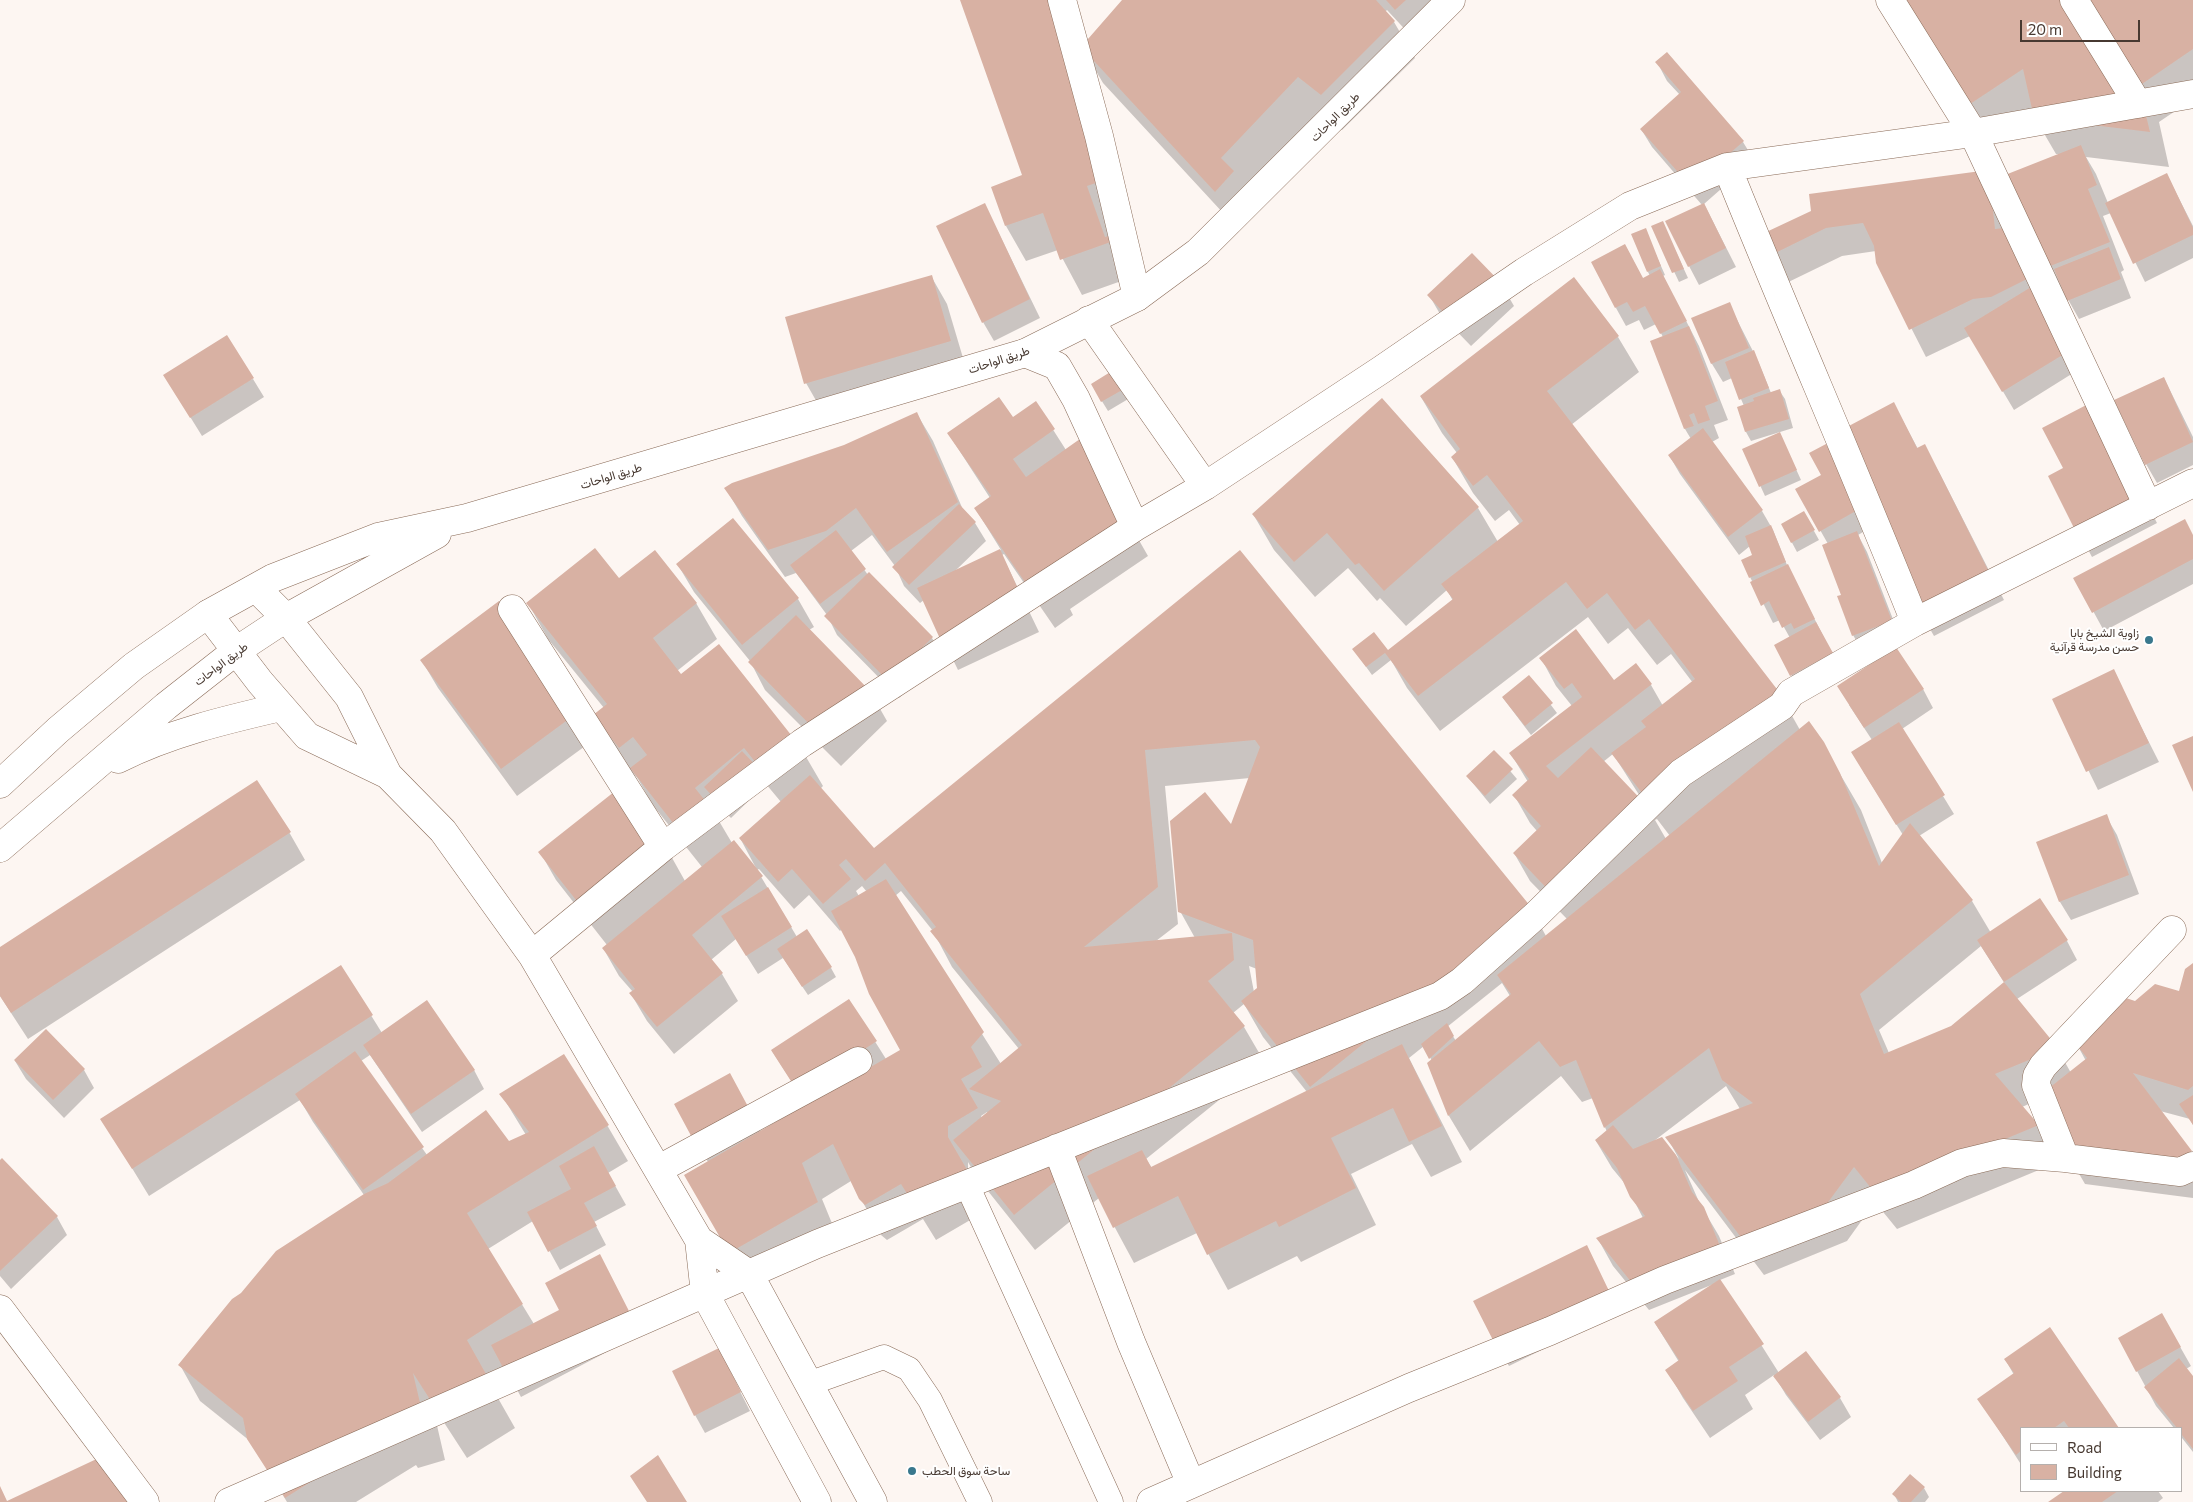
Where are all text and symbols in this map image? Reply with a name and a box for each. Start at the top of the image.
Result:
scale bar [2023,10,2143,42]
text: 20 m [2028,20,2062,38]
street label: طريق الواحات [1307,89,1363,145]
street label: طريق الواحات [966,343,1032,377]
street label: طريق الواحات [578,460,644,492]
place label: زاوية الشيخ بابا حسن مدرسة قرآنية [2050,626,2139,654]
marker: زاوية الشيخ بابا حسن مدرسة قرآنية [2143,634,2155,646]
street label: طريق الواحات [191,639,251,689]
legend [2020,1427,2183,1492]
text: Road [2067,1438,2102,1456]
text: Building [2067,1463,2122,1481]
place label: ساحة سوق الحطب [922,1464,1010,1478]
marker: ساحة سوق الحطب [906,1465,918,1477]

